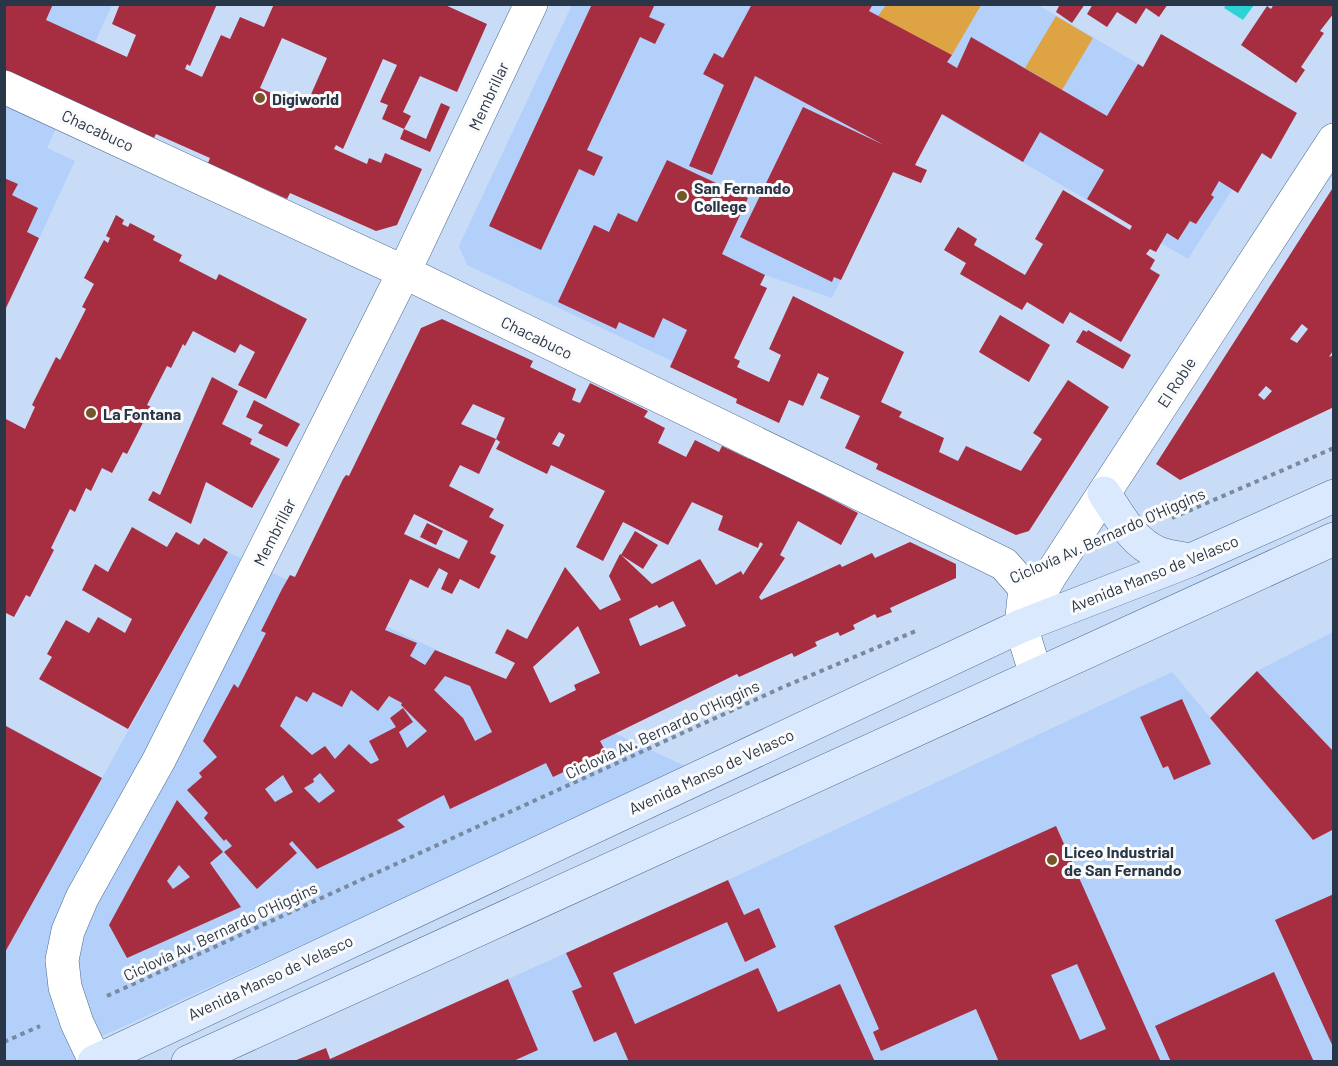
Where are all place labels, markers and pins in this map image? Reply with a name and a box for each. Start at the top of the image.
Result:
place label: Digiworld [272,89,339,108]
marker: Digiworld [253,91,267,105]
place label: San Fernando College [694,178,791,215]
marker: San Fernando College [675,189,689,203]
place label: La Fontana [103,404,181,423]
marker: La Fontana [84,406,98,420]
place label: Liceo Industrial de San Fernando [1064,842,1182,879]
marker: Liceo Industrial de San Fernando [1045,853,1059,867]

